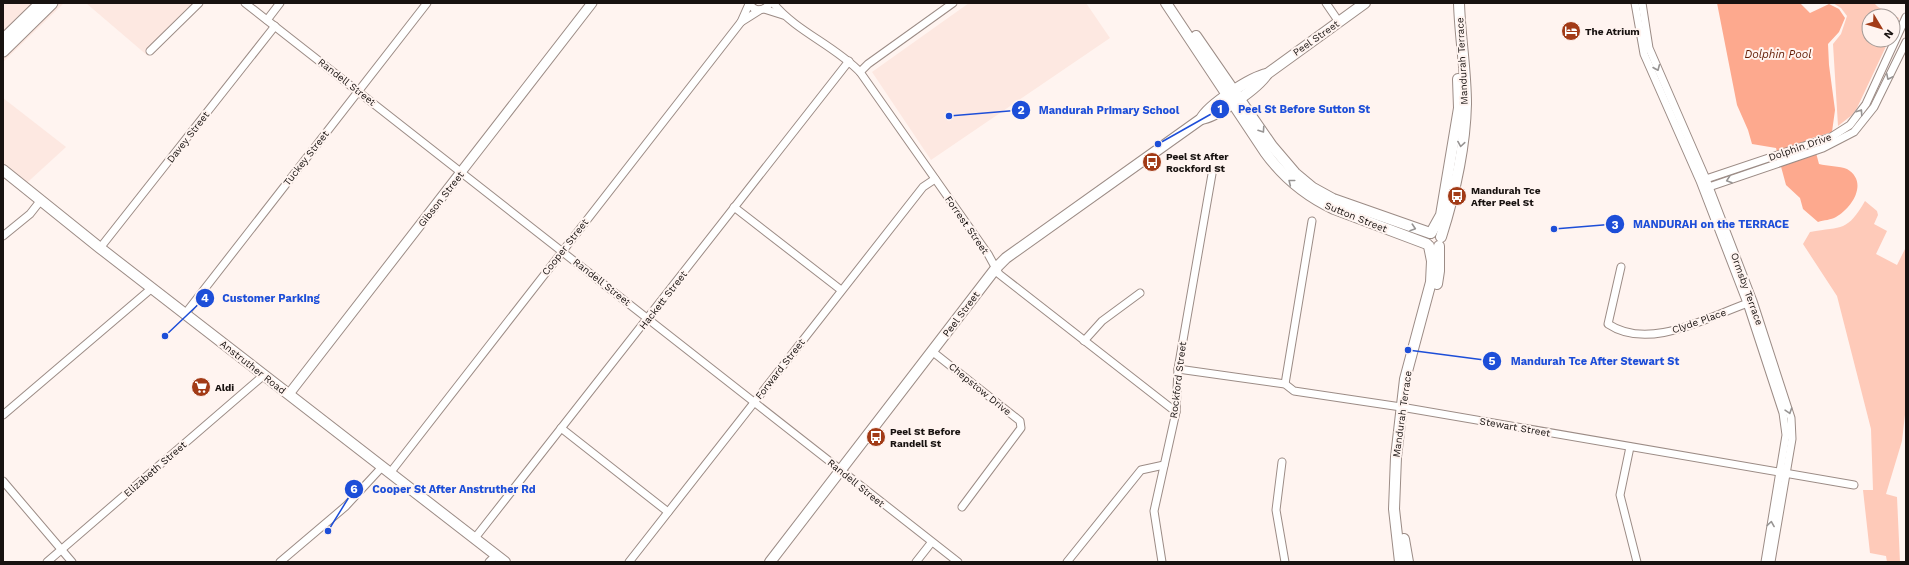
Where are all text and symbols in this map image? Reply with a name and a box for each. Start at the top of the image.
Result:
north arrow [1861,8,1901,48]
street label: Mandurah Terrace [1454,17,1470,105]
street label: Peel Street [1291,18,1342,58]
hotel icon: The Atrium [1560,20,1582,42]
place label: The Atrium [1585,26,1640,37]
text: N [1881,27,1896,41]
water label: Dolphin Pool [1744,48,1812,61]
street label: Randell Street [316,56,379,108]
one-way arrow [1652,63,1660,71]
one-way arrow [1887,73,1894,81]
callout: Peel St Before Sutton St [1210,97,1378,120]
callout: Mandurah Primary School [1011,98,1188,121]
text: 1 [1217,102,1223,116]
text: 2 [1017,103,1025,117]
text: Peel St Before Sutton St [1238,103,1370,116]
text: Mandurah Primary School [1039,104,1180,117]
street label: Davey Street [165,109,212,165]
one-way arrow [1855,109,1863,116]
one-way arrow [1257,126,1264,133]
street label: Tuckey Street [281,128,331,188]
street label: Dolphin Drive [1767,131,1833,163]
one-way arrow [1457,141,1466,147]
bus stop icon: Peel St After Rockford St [1141,151,1163,173]
place label: Peel St After Rockford St [1166,151,1229,174]
street label: Gibson Street [416,169,467,229]
one-way arrow [1726,175,1733,184]
one-way arrow [1289,179,1296,186]
bus stop icon: Mandurah Tce After Peel St [1446,185,1468,207]
place label: Mandurah Tce After Peel St [1471,185,1541,208]
street label: Forrest Street [943,194,992,257]
street label: Sutton Street [1323,200,1389,235]
callout: MANDURAH on the TERRACE [1605,213,1797,236]
street label: Cooper Street [540,216,591,277]
text: 3 [1611,218,1619,232]
text: MANDURAH on the TERRACE [1633,218,1789,231]
one-way arrow [1410,223,1417,232]
street label: Ormsby Terrace [1729,251,1765,327]
street label: Randell Street [571,256,634,308]
street label: Hackett Street [637,268,690,331]
callout: Customer Parking [195,287,328,310]
street label: Peel Street [940,289,982,339]
text: 4 [201,291,209,305]
text: Customer Parking [222,292,321,305]
street label: Clyde Place [1671,307,1728,335]
street label: Forward Street [753,336,807,401]
street label: Anstruther Road [218,338,288,396]
street label: Rockford Street [1168,340,1188,419]
callout: Mandurah Tce After Stewart St [1482,350,1687,373]
text: 5 [1489,354,1496,368]
text: Mandurah Tce After Stewart St [1511,355,1679,368]
street label: Chepstow Drive [947,361,1013,418]
street label: Mandurah Terrace [1390,370,1414,458]
supermarket icon: Aldi [190,376,212,398]
place label: Aldi [215,382,234,393]
one-way arrow [1784,407,1793,414]
street label: Stewart Street [1479,415,1552,439]
bus stop icon: Peel St Before Randell St [865,426,887,448]
place label: Peel St Before Randell St [890,426,961,449]
street label: Elizabeth Street [122,438,189,499]
street label: Randell Street [825,457,887,510]
callout: Cooper St After Anstruther Rd [344,477,544,500]
text: 6 [350,482,358,496]
text: Cooper St After Anstruther Rd [372,483,536,496]
one-way arrow [1766,520,1775,527]

